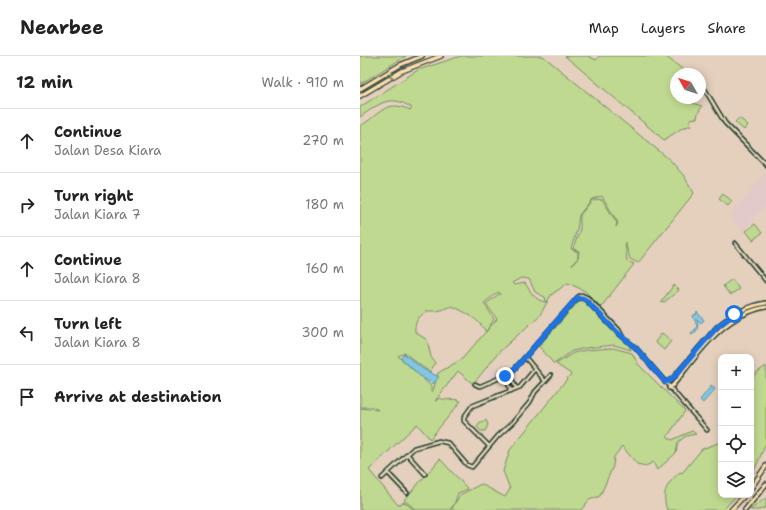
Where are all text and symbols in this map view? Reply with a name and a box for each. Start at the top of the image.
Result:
text: Nearbee [20,15,104,40]
text: Map [589,19,619,37]
text: Layers [641,19,685,37]
text: Share [707,19,746,37]
north arrow [670,68,706,104]
text: 12 min [16,71,73,93]
one-way arrow [389,72,396,79]
text: Walk · 910 m [262,74,344,91]
text: Continue [54,122,122,142]
icon: ahead [16,130,38,152]
text: 270 m [302,132,344,149]
text: Jalan Desa Kiara [54,142,161,159]
text: Turn right [54,186,134,206]
icon: right [16,194,38,216]
text: 180 m [305,196,344,213]
text: Jalan Kiara 7 [54,206,141,223]
text: Continue [54,250,122,270]
icon: ahead [16,258,38,280]
text: 160 m [306,260,344,277]
text: Jalan Kiara 8 [54,270,141,287]
route start [725,305,743,323]
text: Turn left [54,314,122,334]
icon: left [16,322,38,344]
text: 300 m [301,324,344,341]
text: Jalan Kiara 8 [54,334,141,351]
map controls [718,354,754,498]
button: + [718,354,754,390]
route end [496,367,514,385]
icon: arrive [16,386,38,408]
text: Arrive at destination [54,387,222,407]
button: − [718,390,754,426]
button: locate [718,426,754,462]
button: layers [718,462,754,498]

